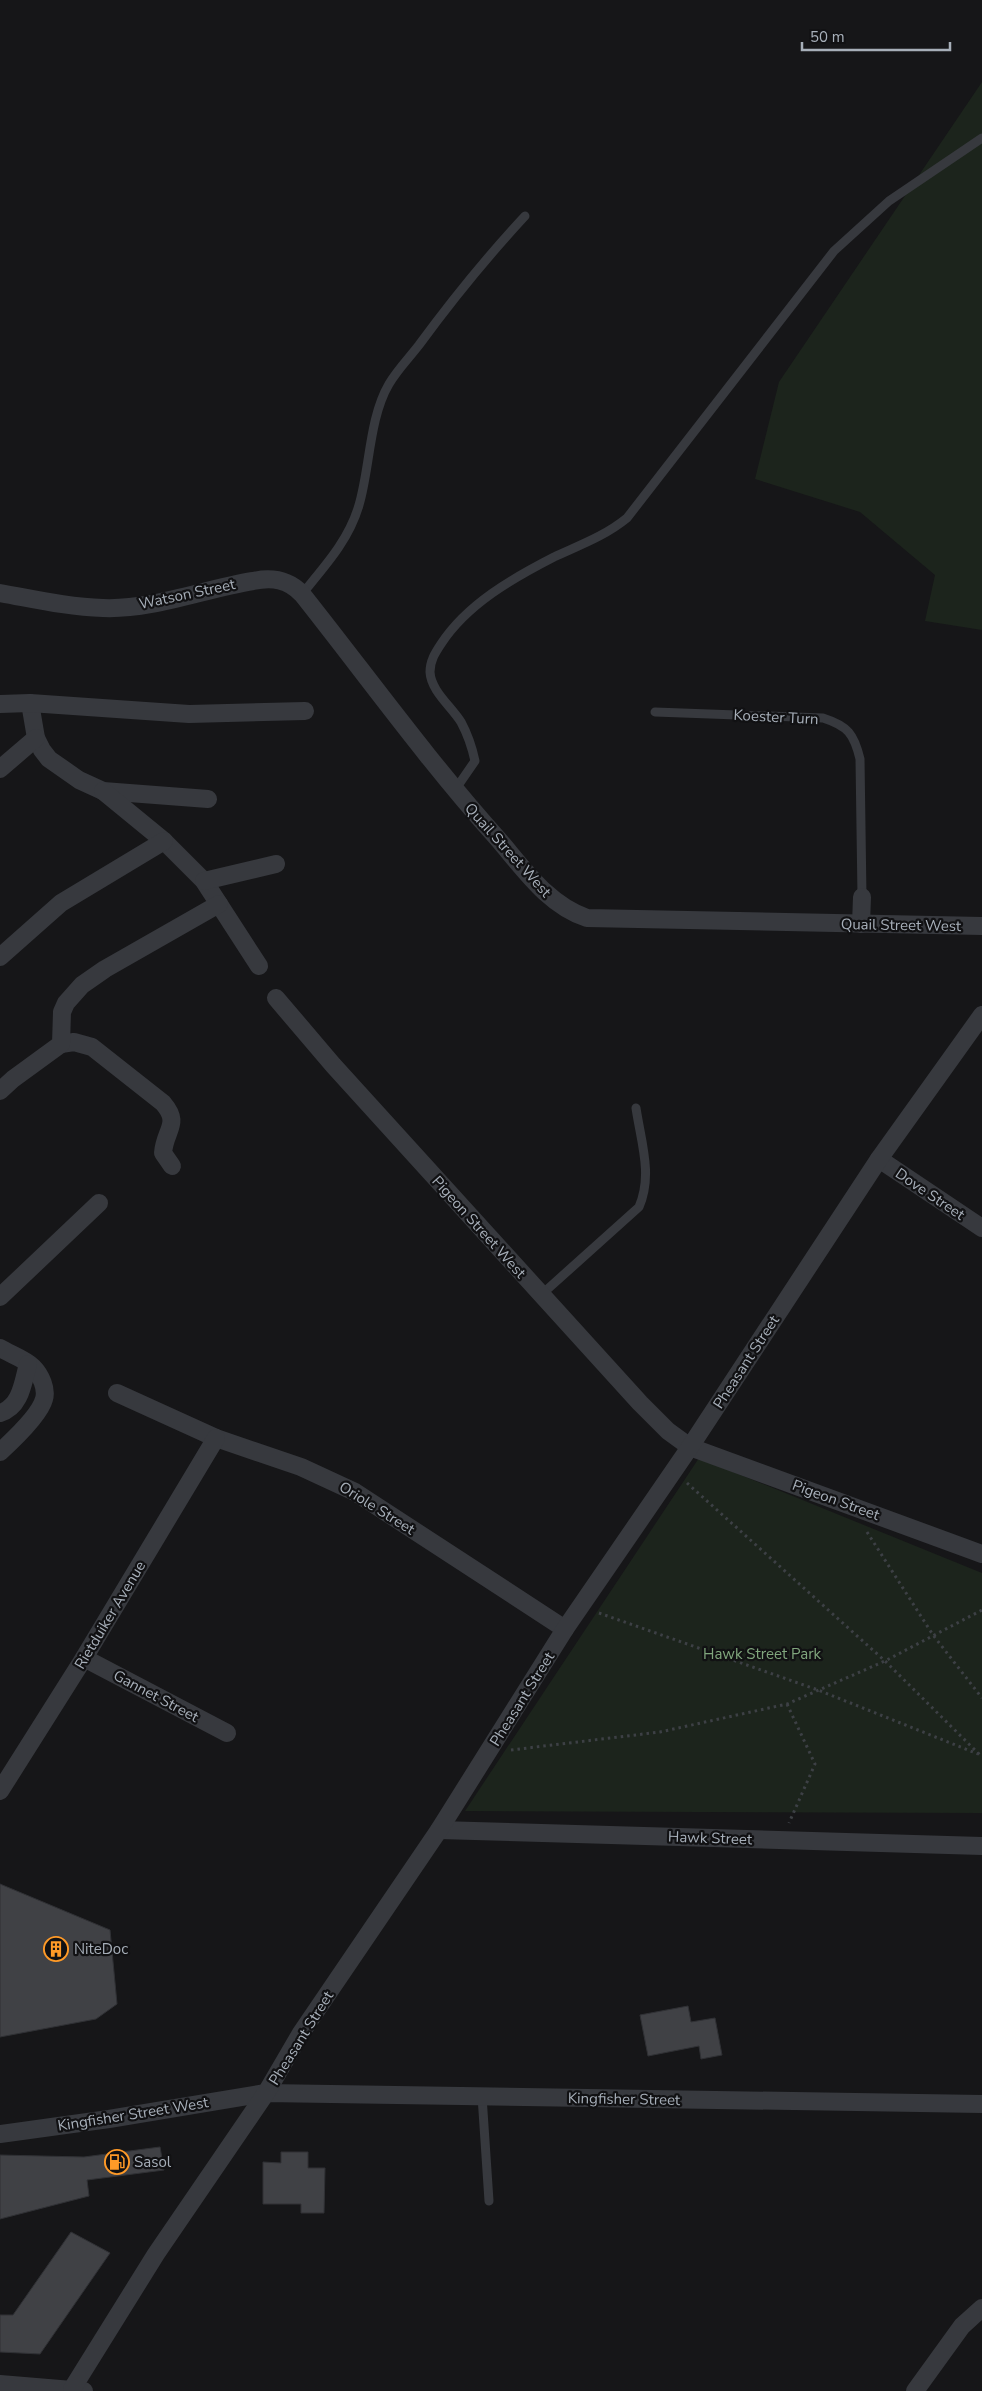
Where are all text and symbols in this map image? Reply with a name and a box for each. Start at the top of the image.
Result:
scale bar [802,20,950,52]
text: 50 m [810,27,845,47]
street label: Watson Street [137,574,238,614]
street label: Koester Turn [733,705,819,729]
street label: Quail Street West [460,799,556,902]
street label: Quail Street West [841,914,962,936]
street label: Dove Street [891,1163,969,1225]
street label: Pigeon Street West [428,1172,531,1283]
street label: Pheasant Street [708,1311,784,1413]
street label: Pigeon Street [790,1475,883,1525]
street label: Oriole Street [335,1477,419,1540]
street label: Rietduiker Avenue [70,1557,150,1673]
park label: Hawk Street Park [703,1644,821,1664]
street label: Pheasant Street [485,1647,559,1750]
street label: Gannet Street [110,1665,203,1727]
street label: Hawk Street [668,1827,753,1849]
building icon: NiteDoc [43,1936,69,1962]
place label: NiteDoc [74,1939,128,1959]
street label: Pheasant Street [264,1986,338,2089]
street label: Kingfisher Street [568,2088,681,2110]
street label: Kingfisher Street West [56,2092,211,2136]
fuel station icon: Sasol [104,2149,130,2175]
place label: Sasol [134,2152,172,2172]

